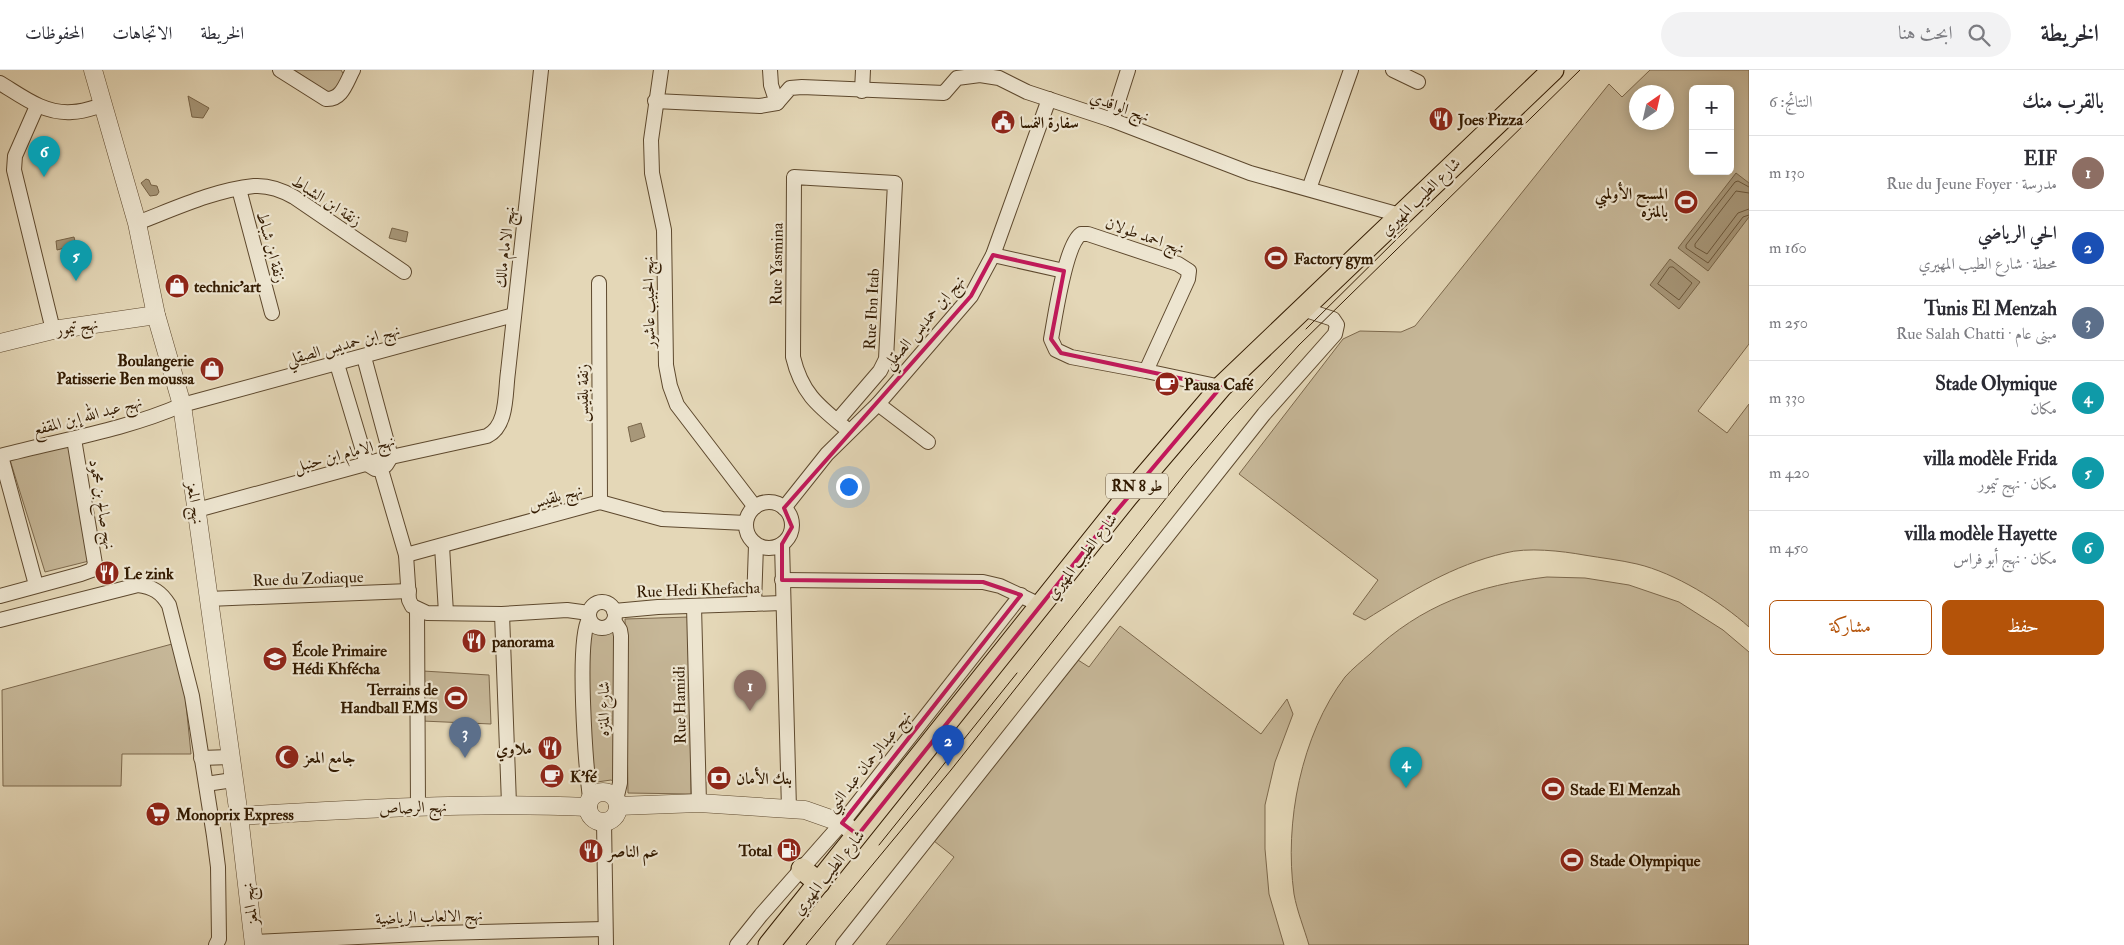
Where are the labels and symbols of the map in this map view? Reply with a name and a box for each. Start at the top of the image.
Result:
north arrow [1629,85,1674,130]
street label: نهج الواقدي [1086,87,1152,131]
restaurant icon: Joes Pizza [1428,106,1454,132]
public building icon: سفارة النمسا [990,109,1016,135]
place label: Joes Pizza [1457,110,1523,131]
place label: سفارة النمسا [1020,113,1079,133]
pin: 6 [28,136,60,177]
street label: شارع الطيب المهيري [1376,153,1467,242]
street label: زنقة ابن الشباط [288,171,365,231]
place label: المسبح الأولمبي بالمنزه [1595,182,1668,222]
sports icon: المسبح الأولمبي بالمنزه [1673,189,1699,215]
street label: نهج الامام مالك [490,205,524,290]
street label: زنقة ابن شباط [252,209,290,285]
street label: نهج احمد طولان [1101,213,1187,263]
street label: Rue Yasmina [766,222,788,306]
pin: 5 [60,240,92,281]
sports icon: Factory gym [1263,245,1289,271]
place label: Factory gym [1294,249,1374,270]
street label: نهج الحبيب عاشور [638,256,664,350]
street label: Rue Ibn Itab [860,268,884,350]
street label: نهج ابن حمديس الصقلي [879,271,973,377]
shop icon: technic'art [164,273,190,299]
place label: technic'art [194,277,262,297]
street label: نهج تيمور [53,314,100,344]
street label: نهج ابن حمديس الصقلي [284,320,404,375]
place label: Boulangerie Patisserie Ben moussa [56,351,194,389]
shop icon: Boulangerie Patisserie Ben moussa [199,356,225,382]
street label: زنقة بلقيس [573,364,593,422]
cafe icon: Pausa Café [1154,371,1180,397]
place label: Pausa Café [1184,375,1255,395]
street label: نهج عبد الله إبن المقفع [30,389,145,445]
street label: نهج الامام ابن حنبل [292,431,398,481]
street label: نهج صالح بن محمود [80,458,120,551]
your location [836,474,862,500]
road number: RN 8 طو [1106,474,1168,498]
street label: نهج المعز [178,479,208,526]
street label: نهج بلقيس [526,480,586,518]
street label: شارع الطيب المهيري [1042,509,1124,606]
restaurant icon: Le zink [94,560,120,586]
place label: Le zink [124,564,174,584]
street label: Rue du Zodiaque [252,567,364,591]
street label: Rue Hedi Khefacha [636,578,761,602]
restaurant icon: panorama [461,628,487,654]
place label: panorama [491,632,555,653]
place label: École Primaire Hédi Khfécha [292,640,387,679]
school or university icon: École Primaire Hédi Khfécha [262,646,288,672]
street label: Rue Hamidi [669,666,691,744]
pin: 1 [734,670,766,711]
place label: Terrains de Handball EMS [340,680,438,718]
street label: شارع المنزه [594,682,617,736]
sports icon: Terrains de Handball EMS [443,685,469,711]
street label: نهج عبدالرحمان عبد النبي [822,707,920,820]
pin: 3 [449,717,481,758]
pin: 2 [932,725,964,766]
restaurant icon: ملاوي [537,735,563,761]
place label: ملاوي [496,739,532,762]
mosque icon: جامع المعز [274,744,300,770]
pin: 4 [1390,747,1422,788]
place label: جامع المعز [302,748,356,773]
cafe icon: K'fé [539,763,565,789]
bank icon: بنك الأمان [706,765,732,791]
place label: K'fé [570,767,598,787]
place label: بنك الأمان [736,767,792,789]
sports icon: Stade El Menzah [1540,776,1566,802]
place label: Stade El Menzah [1570,780,1681,800]
street label: نهج الرصاص [379,797,447,823]
supermarket icon: Monoprix Express [145,801,171,827]
place label: Monoprix Express [175,805,294,826]
street label: شارع الطيب المهيري [788,826,872,921]
fuel station icon: Total [776,837,802,863]
restaurant icon: عم الناصر [578,838,604,864]
place label: Total [738,841,773,861]
place label: عم الناصر [606,842,659,866]
sports icon: Stade Olympique [1559,847,1585,873]
place label: Stade Olympique [1590,851,1701,872]
street label: نهج المعز [237,881,267,928]
street label: نهج الالعاب الرياضية [375,905,483,933]

